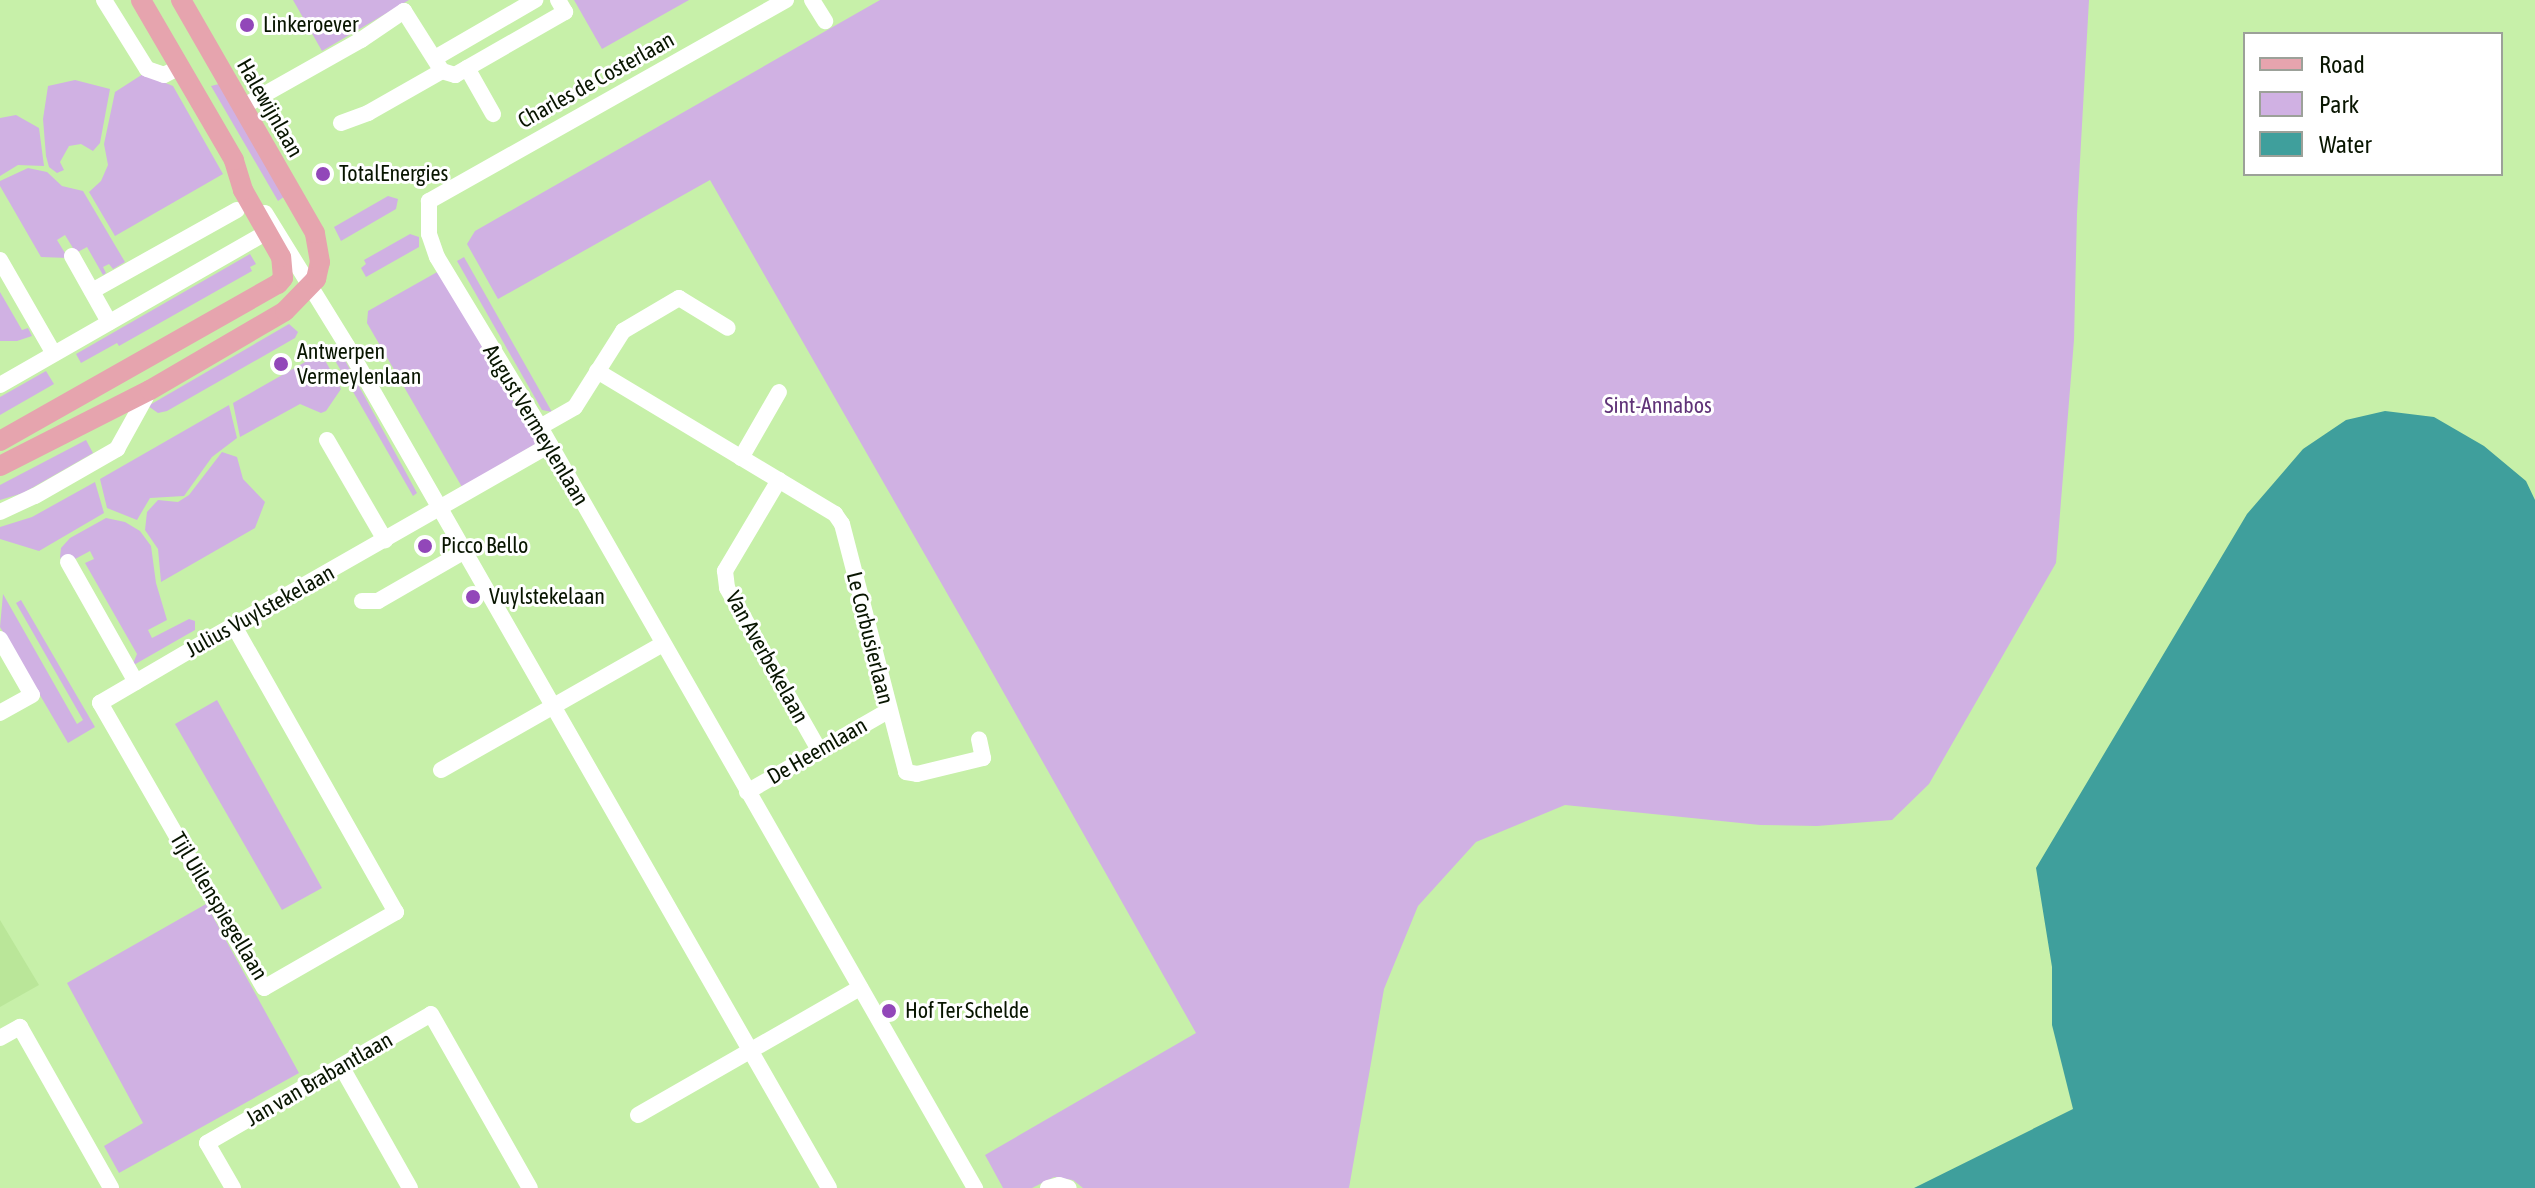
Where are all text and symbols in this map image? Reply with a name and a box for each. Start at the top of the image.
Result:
place label: Linkeroever [263,12,358,38]
marker: Linkeroever [238,16,256,34]
street label: Charles de Costerlaan [513,26,679,134]
legend [2243,32,2503,176]
text: Road [2319,51,2365,78]
street label: Halewijnlaan [231,54,309,162]
text: Park [2319,91,2359,118]
text: Water [2319,131,2372,158]
place label: TotalEnergies [339,161,448,187]
marker: TotalEnergies [314,165,332,183]
place label: Antwerpen Vermeylenlaan [297,338,421,390]
street label: August Vermeylenlaan [478,340,594,510]
marker: Antwerpen Vermeylenlaan [272,355,290,373]
park label: Sint-Annabos [1604,393,1712,419]
place label: Picco Bello [441,533,528,559]
marker: Picco Bello [416,537,434,555]
street label: Julius Vuylstekelaan [181,559,339,663]
street label: Le Corbusierlaan [841,569,899,707]
place label: Vuylstekelaan [489,584,605,610]
street label: Van Averbekelaan [720,586,814,728]
marker: Vuylstekelaan [464,588,482,606]
street label: De Heemlaan [762,712,872,790]
street label: Tijl Uilenspiegellaan [165,827,273,985]
place label: Hof Ter Schelde [905,998,1029,1024]
marker: Hof Ter Schelde [880,1002,898,1020]
street label: Jan van Brabantlaan [241,1026,397,1132]

